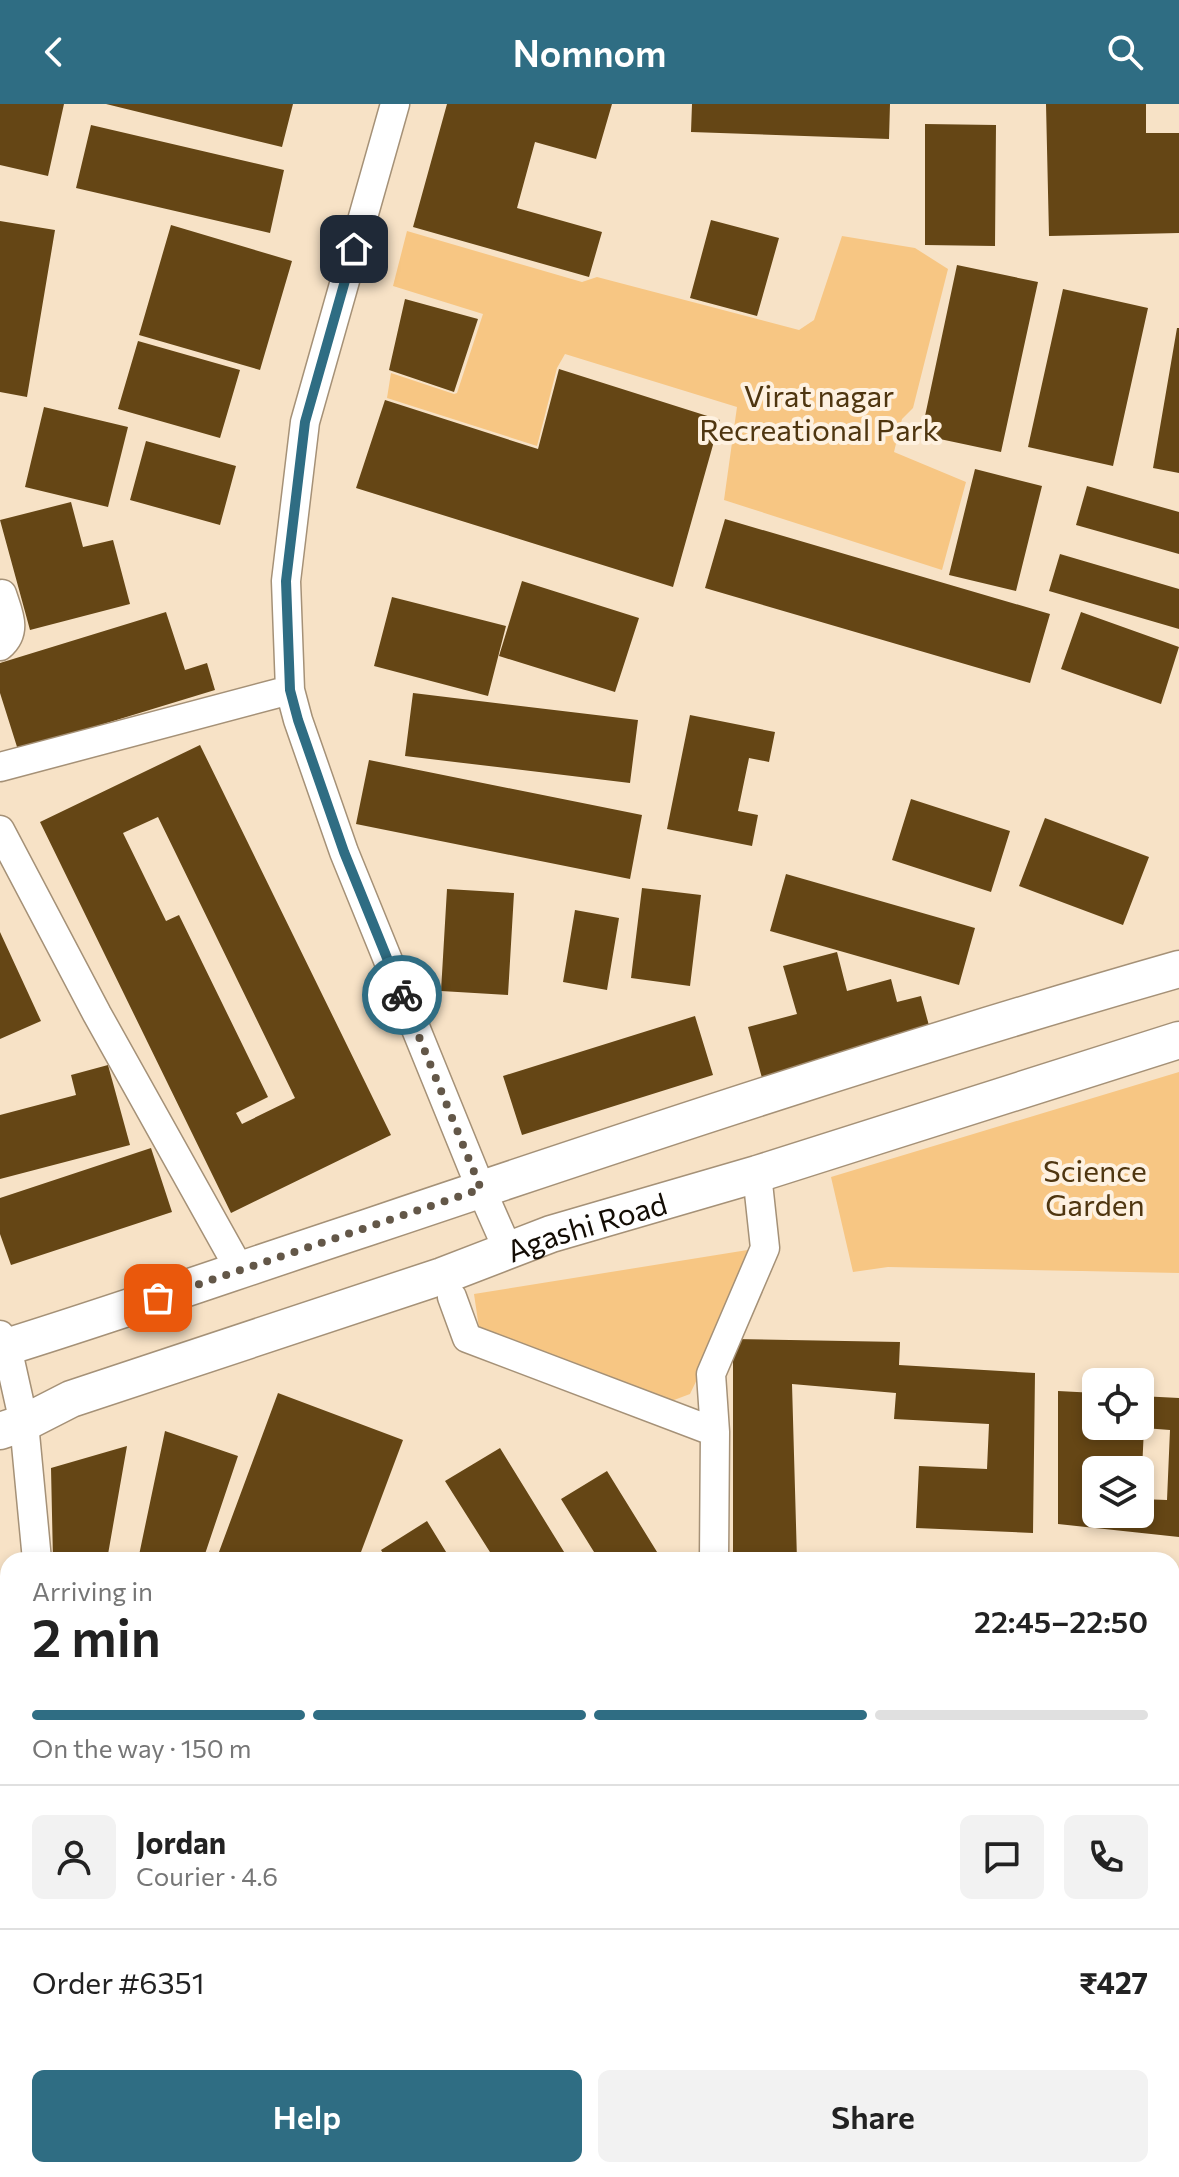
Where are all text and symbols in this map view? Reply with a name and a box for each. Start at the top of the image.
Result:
icon: back [32,30,76,74]
text: Nomnom [513,30,666,74]
icon: search [1103,30,1147,74]
pin [320,215,388,283]
icon: home [332,227,376,271]
park label: Virat nagar Recreational Park [699,376,939,447]
courier [362,955,442,1035]
icon: bike [380,973,424,1017]
park label: Science Garden [1043,1151,1147,1222]
street label: Agashi Road [501,1183,671,1268]
pin [124,1264,192,1332]
icon: bag [136,1276,180,1320]
map controls [1082,1368,1154,1528]
button: locate [1082,1368,1154,1440]
button: layers [1082,1456,1154,1528]
text: Arriving in [32,1575,153,1606]
text: 22:45–22:50 [974,1602,1148,1639]
text: 2 min [32,1604,161,1668]
text: On the way · 150 m [32,1732,251,1763]
button: person [32,1815,116,1899]
button: chat [960,1815,1044,1899]
button: phone [1064,1815,1148,1899]
text: Jordan [136,1823,226,1860]
text: Courier · 4.6 [136,1860,278,1891]
text: Order #6351 [32,1963,205,2000]
text: ₹427 [1079,1963,1148,2000]
button: Help [32,2070,582,2162]
button: Share [598,2070,1148,2162]

